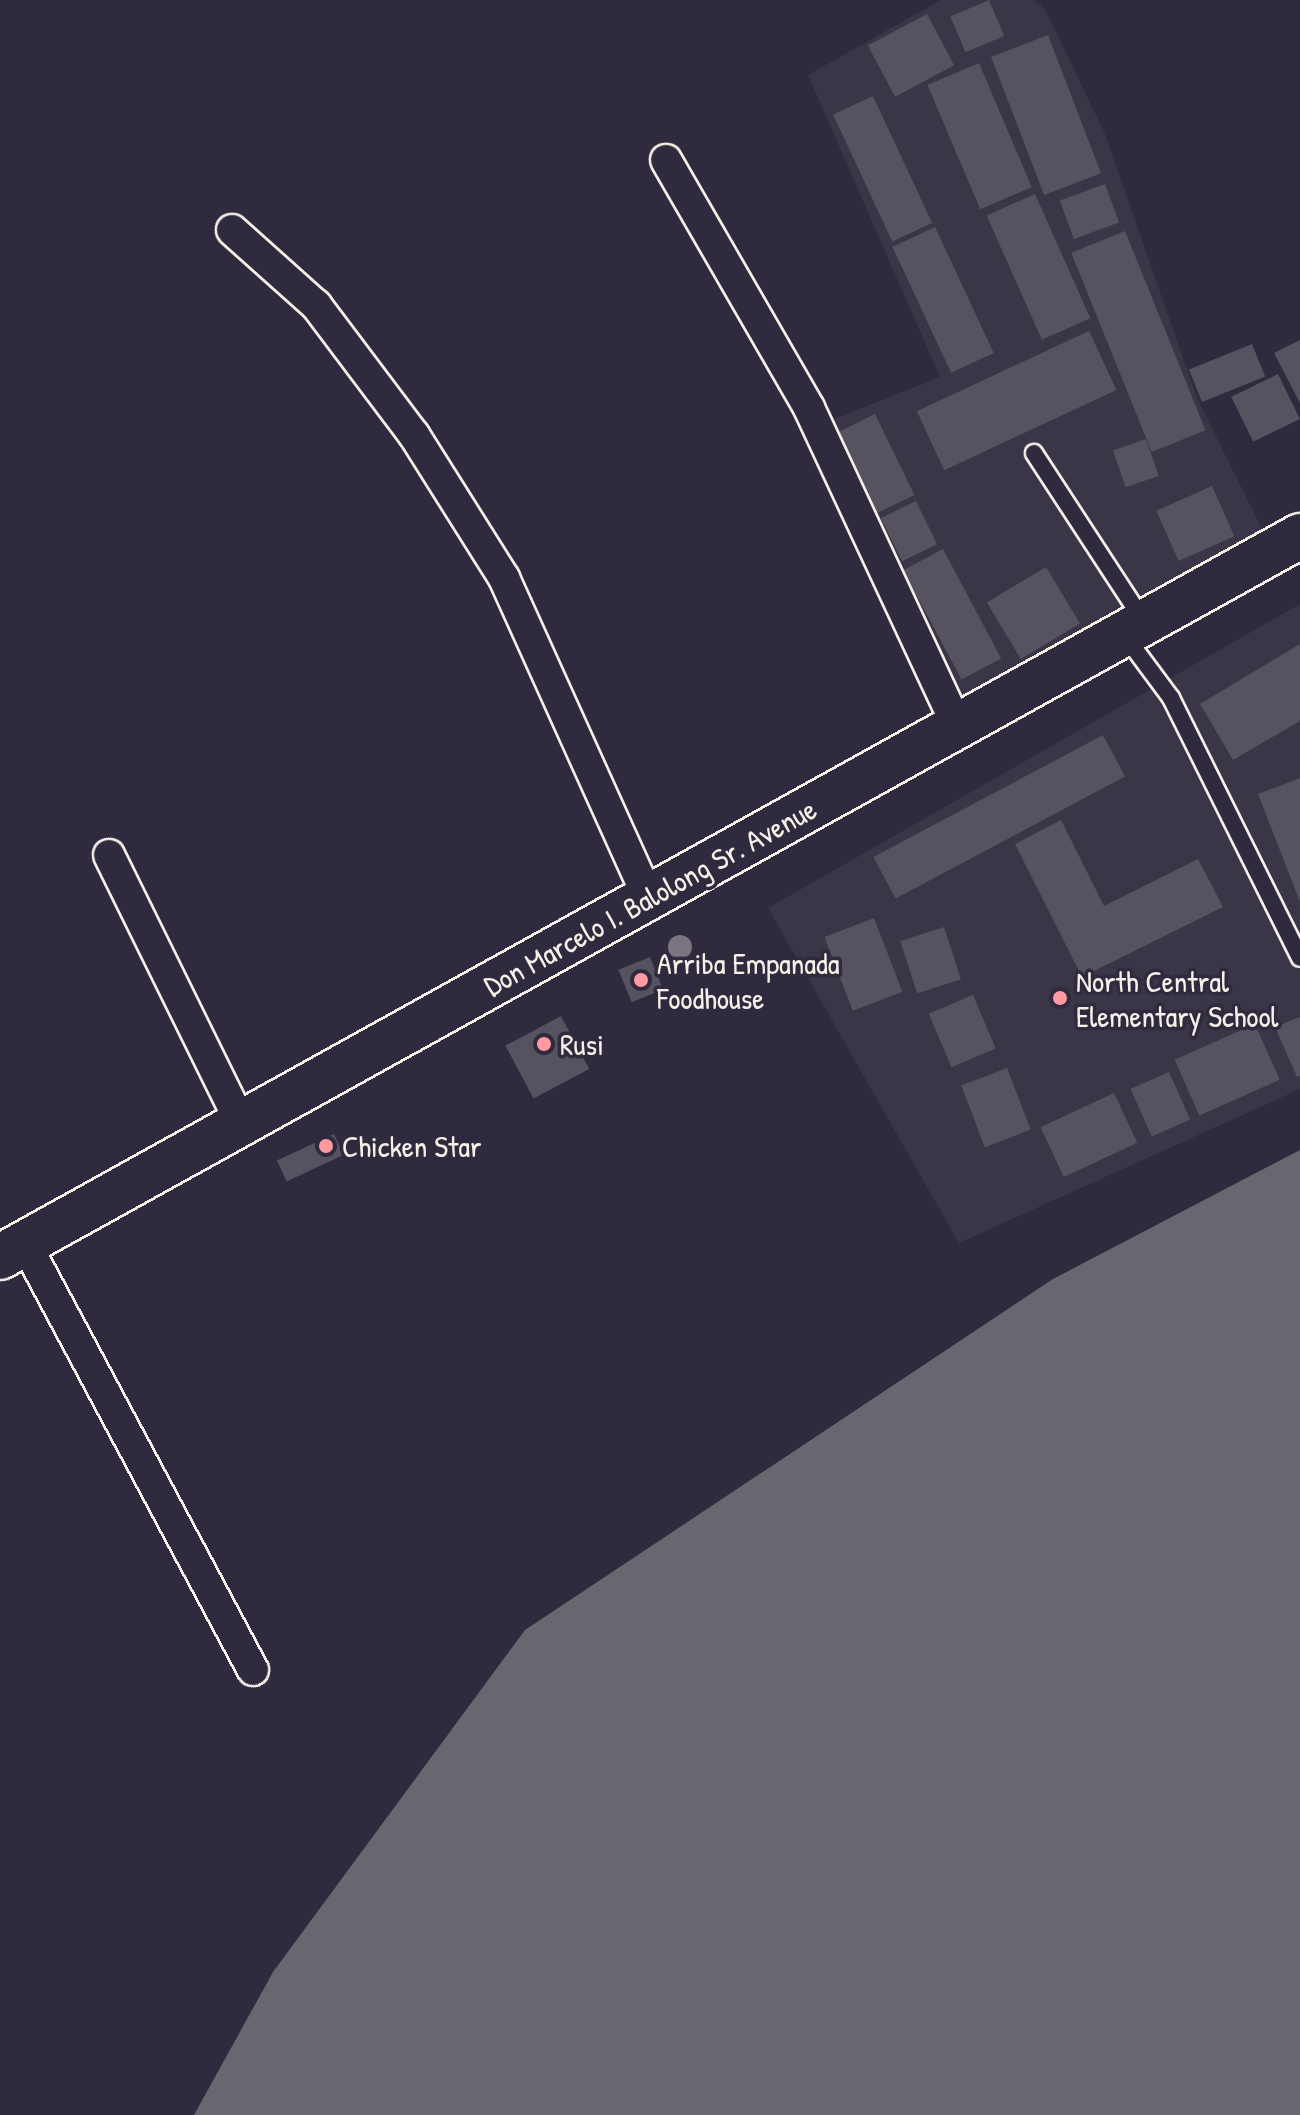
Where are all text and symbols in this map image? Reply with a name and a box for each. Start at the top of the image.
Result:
street label: Don Marcelo I. Balolong Sr. Avenue [477,790,823,1004]
place label: Arriba Empanada Foodhouse [657,945,840,1016]
place label: North Central Elementary School [1076,963,1278,1034]
marker: Arriba Empanada Foodhouse [632,971,650,989]
marker: North Central Elementary School [1051,989,1069,1007]
place label: Rusi [560,1026,604,1062]
marker: Rusi [535,1035,553,1053]
place label: Chicken Star [342,1128,482,1164]
marker: Chicken Star [317,1137,335,1155]

